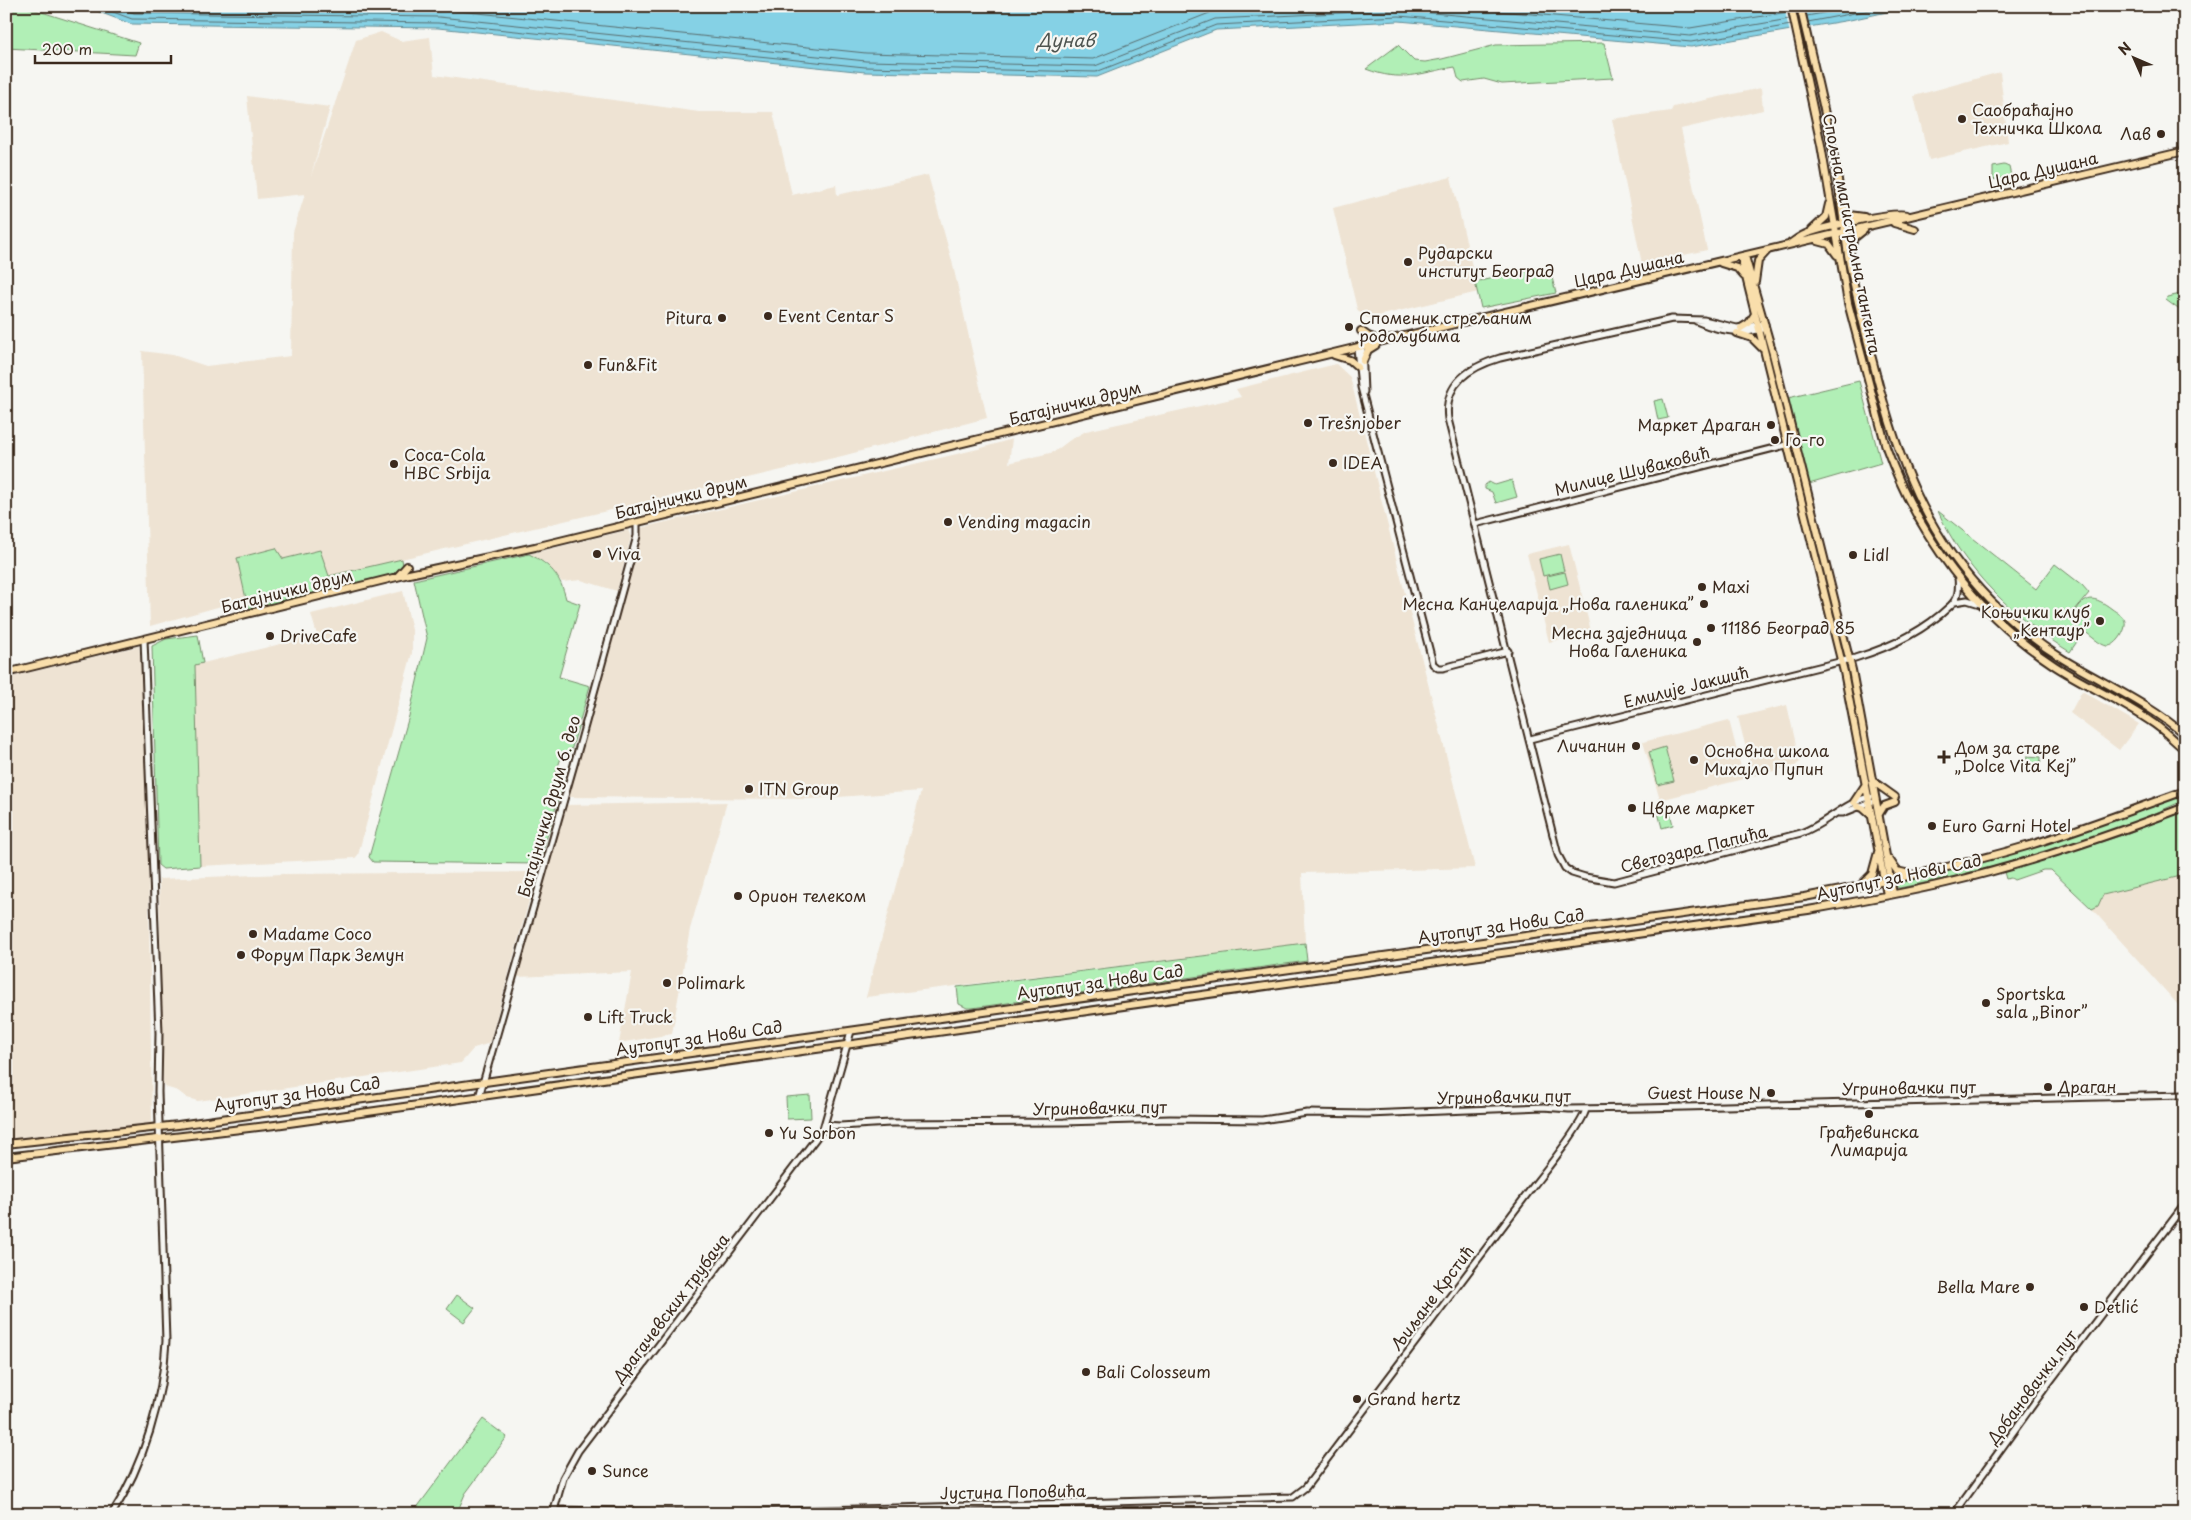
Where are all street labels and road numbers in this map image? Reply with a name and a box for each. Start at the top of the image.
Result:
street label: Спољна магистрална тангента [1818,111,1888,357]
street label: Цара Душана [1986,145,2100,193]
street label: Цара Душана [1572,244,1686,292]
street label: Батајнички друм [1006,374,1143,430]
street label: Милице Шуваковић [1552,439,1712,501]
street label: Батајнички друм [612,468,749,524]
street label: Батајнички друм [218,562,355,618]
street label: Емилије Јакшић [1621,659,1751,713]
street label: Батајнички друм 6. део [511,712,585,899]
street label: Светозара Папића [1618,818,1770,878]
street label: Аутопут за Нови Сад [1814,847,1983,905]
street label: Аутопут за Нови Сад [1416,901,1586,949]
street label: Аутопут за Нови Сад [1015,957,1185,1005]
street label: Аутопут за Нови Сад [614,1013,784,1061]
street label: Аутопут за Нови Сад [212,1069,382,1117]
street label: Угриновачки пут [1842,1074,1977,1100]
street label: Угриновачки пут [1437,1083,1572,1109]
street label: Угриновачки пут [1033,1094,1168,1120]
street label: Драгачевских трубача [605,1228,734,1388]
street label: Љиљане Крстић [1384,1240,1479,1355]
street label: Добановачки пут [1980,1324,2082,1449]
street label: Јустина Поповића [940,1478,1086,1504]

